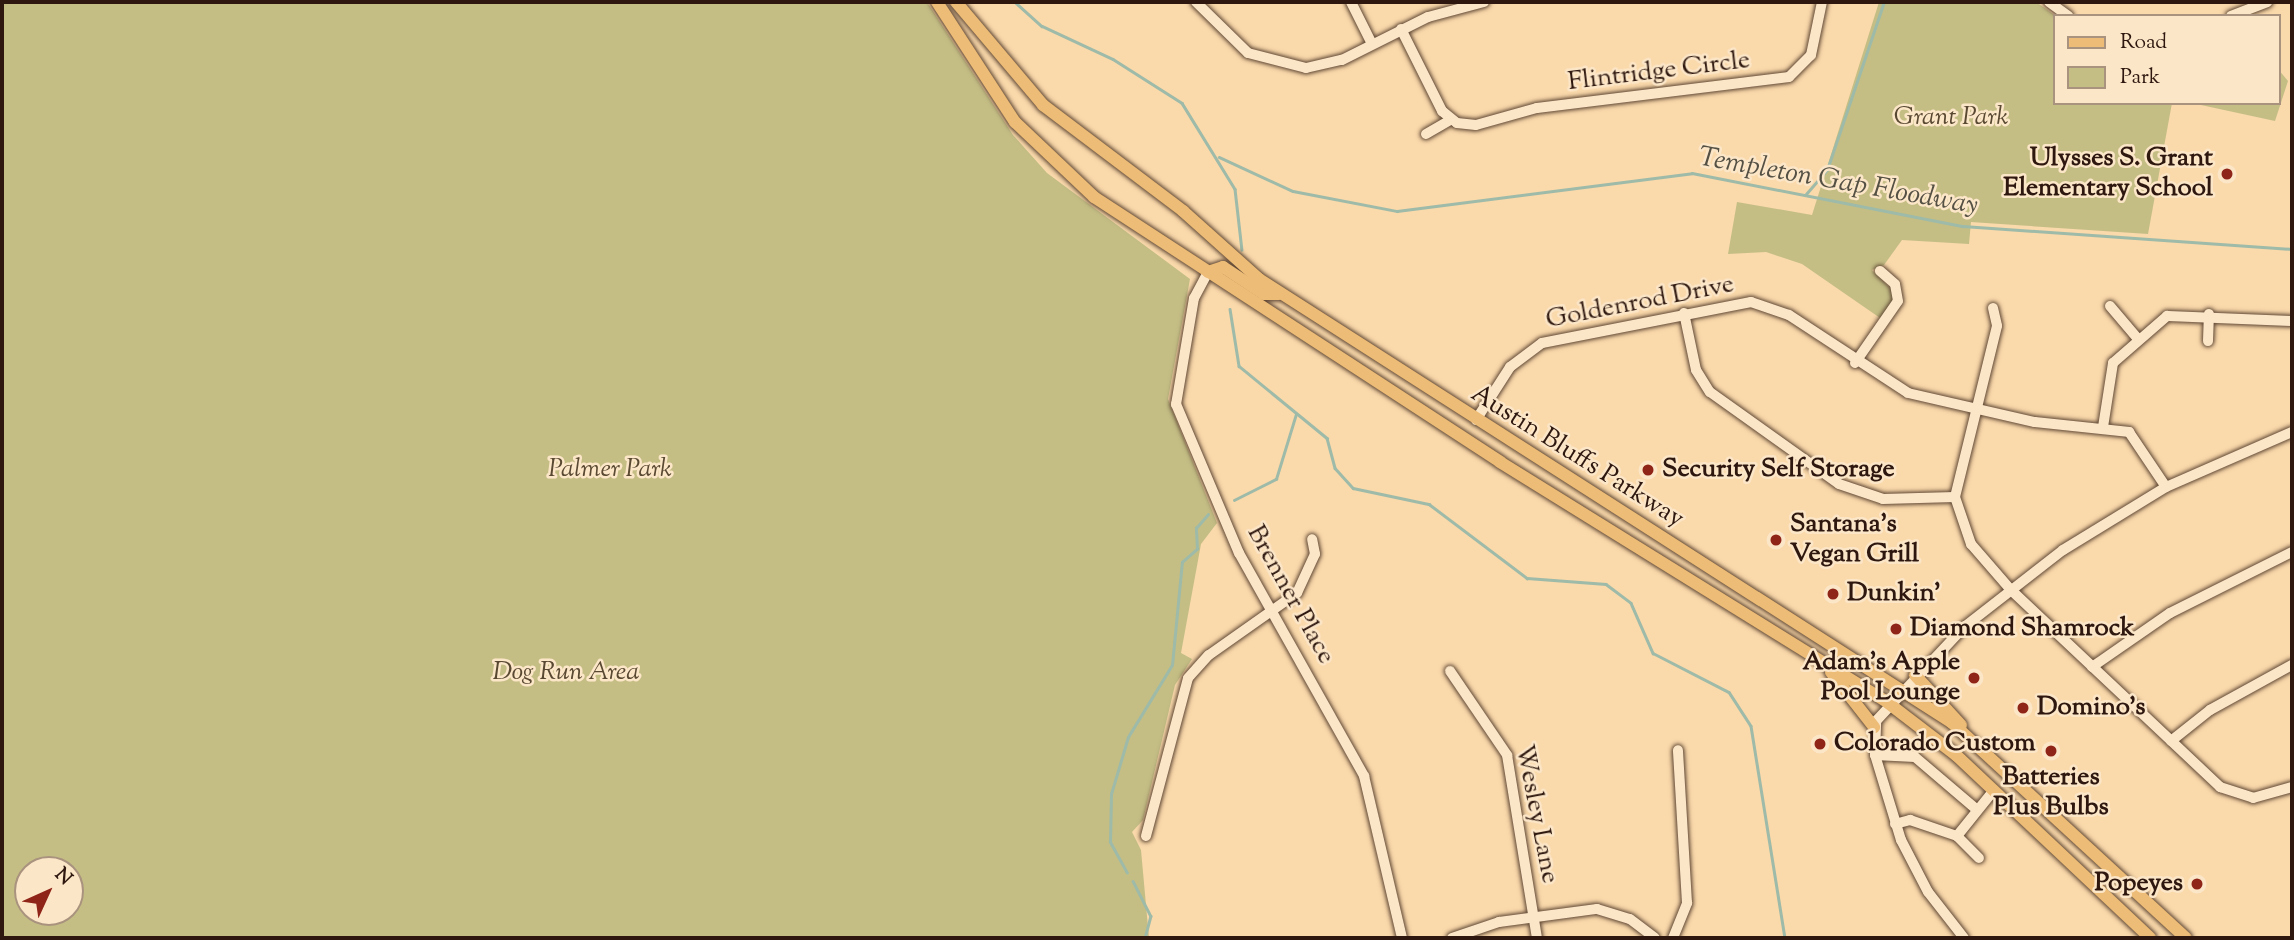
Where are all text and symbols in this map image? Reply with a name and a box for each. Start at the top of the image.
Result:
legend [2052,14,2280,105]
text: Road [2120,28,2167,58]
street label: Flintridge Circle [1566,45,1752,99]
text: Park [2120,63,2160,93]
park label: Grant Park [1894,102,2008,134]
water label: Templeton Gap Floodway [1696,141,1980,223]
place label: Ulysses S. Grant Elementary School [2003,143,2213,204]
marker: Ulysses S. Grant Elementary School [2219,166,2235,182]
street label: Goldenrod Drive [1543,269,1737,337]
street label: Austin Bluffs Parkway [1465,379,1689,535]
park label: Palmer Park [548,454,672,486]
place label: Security Self Storage [1662,454,1895,486]
marker: Security Self Storage [1640,462,1656,478]
place label: Santana's Vegan Grill [1790,509,1919,570]
street label: Brenner Place [1239,520,1341,670]
marker: Santana's Vegan Grill [1768,532,1784,548]
place label: Dunkin' [1847,578,1941,610]
marker: Dunkin' [1825,586,1841,602]
place label: Diamond Shamrock [1910,613,2135,645]
marker: Diamond Shamrock [1888,621,1904,637]
place label: Adam's Apple Pool Lounge [1802,647,1960,708]
park label: Dog Run Area [492,657,640,689]
marker: Adam's Apple Pool Lounge [1966,670,1982,686]
place label: Domino's [2037,692,2146,724]
marker: Domino's [2015,700,2031,716]
place label: Colorado Custom [1834,728,2035,760]
marker: Colorado Custom [1812,736,1828,752]
street label: Wesley Lane [1507,742,1565,886]
marker: Batteries Plus Bulbs [2043,743,2059,759]
place label: Batteries Plus Bulbs [1993,762,2109,824]
north arrow [14,856,84,926]
text: N [48,862,78,892]
place label: Popeyes [2095,868,2183,900]
marker: Popeyes [2189,876,2205,892]

